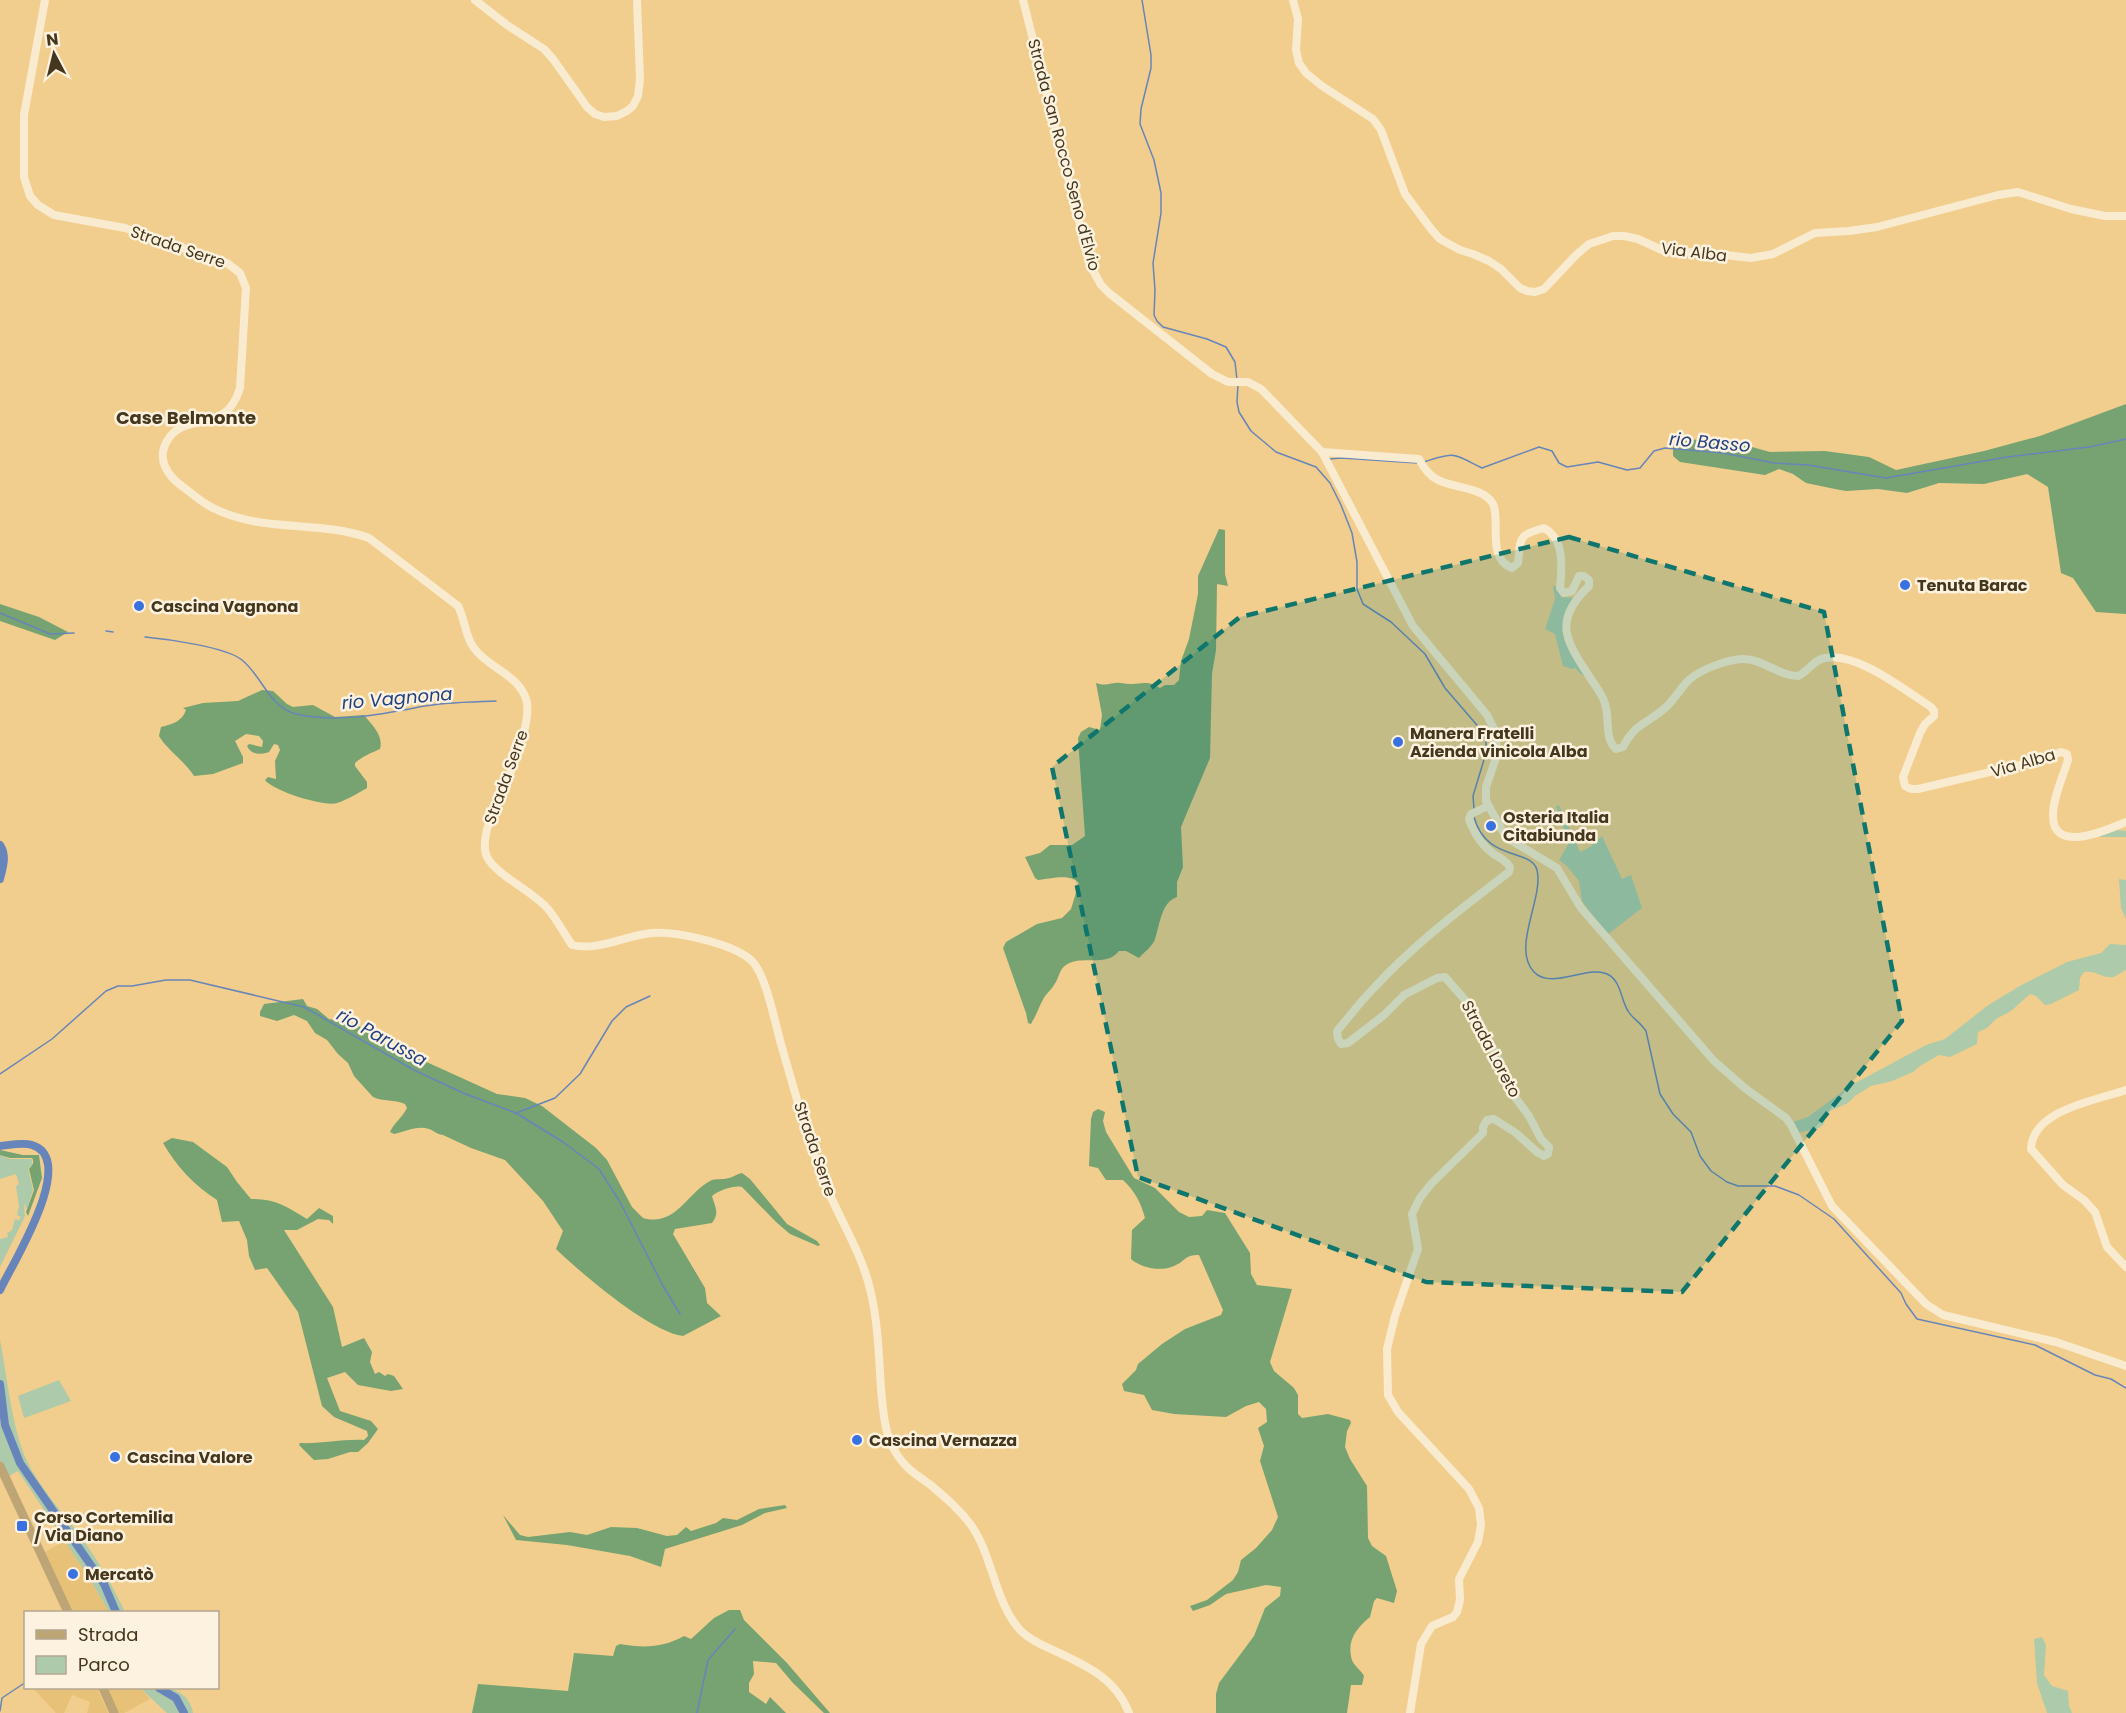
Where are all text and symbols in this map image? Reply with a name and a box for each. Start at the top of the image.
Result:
north arrow [24,24,84,84]
text: N [45,27,60,52]
street label: Strada San Rocco Seno d'Elvio [1022,36,1106,274]
street label: Strada Serre [127,220,229,274]
street label: Via Alba [1660,237,1728,267]
district label: Case Belmonte [116,405,256,430]
water label: rio Basso [1668,426,1752,458]
place label: Tenuta Barac [1917,574,2028,597]
marker: Tenuta Barac [1898,578,1912,592]
place label: Cascina Vagnona [151,595,298,618]
marker: Cascina Vagnona [132,599,146,613]
water label: rio Vagnona [340,681,454,715]
place label: Manera Fratelli Azienda vinicola Alba [1410,722,1588,763]
street label: Strada Serre [478,726,534,827]
marker: Manera Fratelli Azienda vinicola Alba [1391,735,1405,749]
street label: Via Alba [1988,743,2058,783]
place label: Osteria Italia Citabiunda [1503,806,1609,847]
marker: Osteria Italia Citabiunda [1484,819,1498,833]
street label: Strada Loreto [1456,996,1526,1102]
water label: rio Parussa [332,1002,432,1072]
street label: Strada Serre [788,1098,842,1200]
place label: Cascina Vernazza [869,1429,1017,1452]
marker: Cascina Vernazza [850,1433,864,1447]
place label: Cascina Valore [127,1446,253,1469]
marker: Cascina Valore [108,1450,122,1464]
place label: Corso Cortemilia / Via Diano [34,1506,173,1547]
marker: Corso Cortemilia / Via Diano [15,1519,29,1533]
place label: Mercatò [85,1563,154,1586]
marker: Mercatò [66,1567,80,1581]
legend [24,1611,219,1689]
text: Strada [78,1622,138,1647]
text: Parco [78,1652,130,1677]

